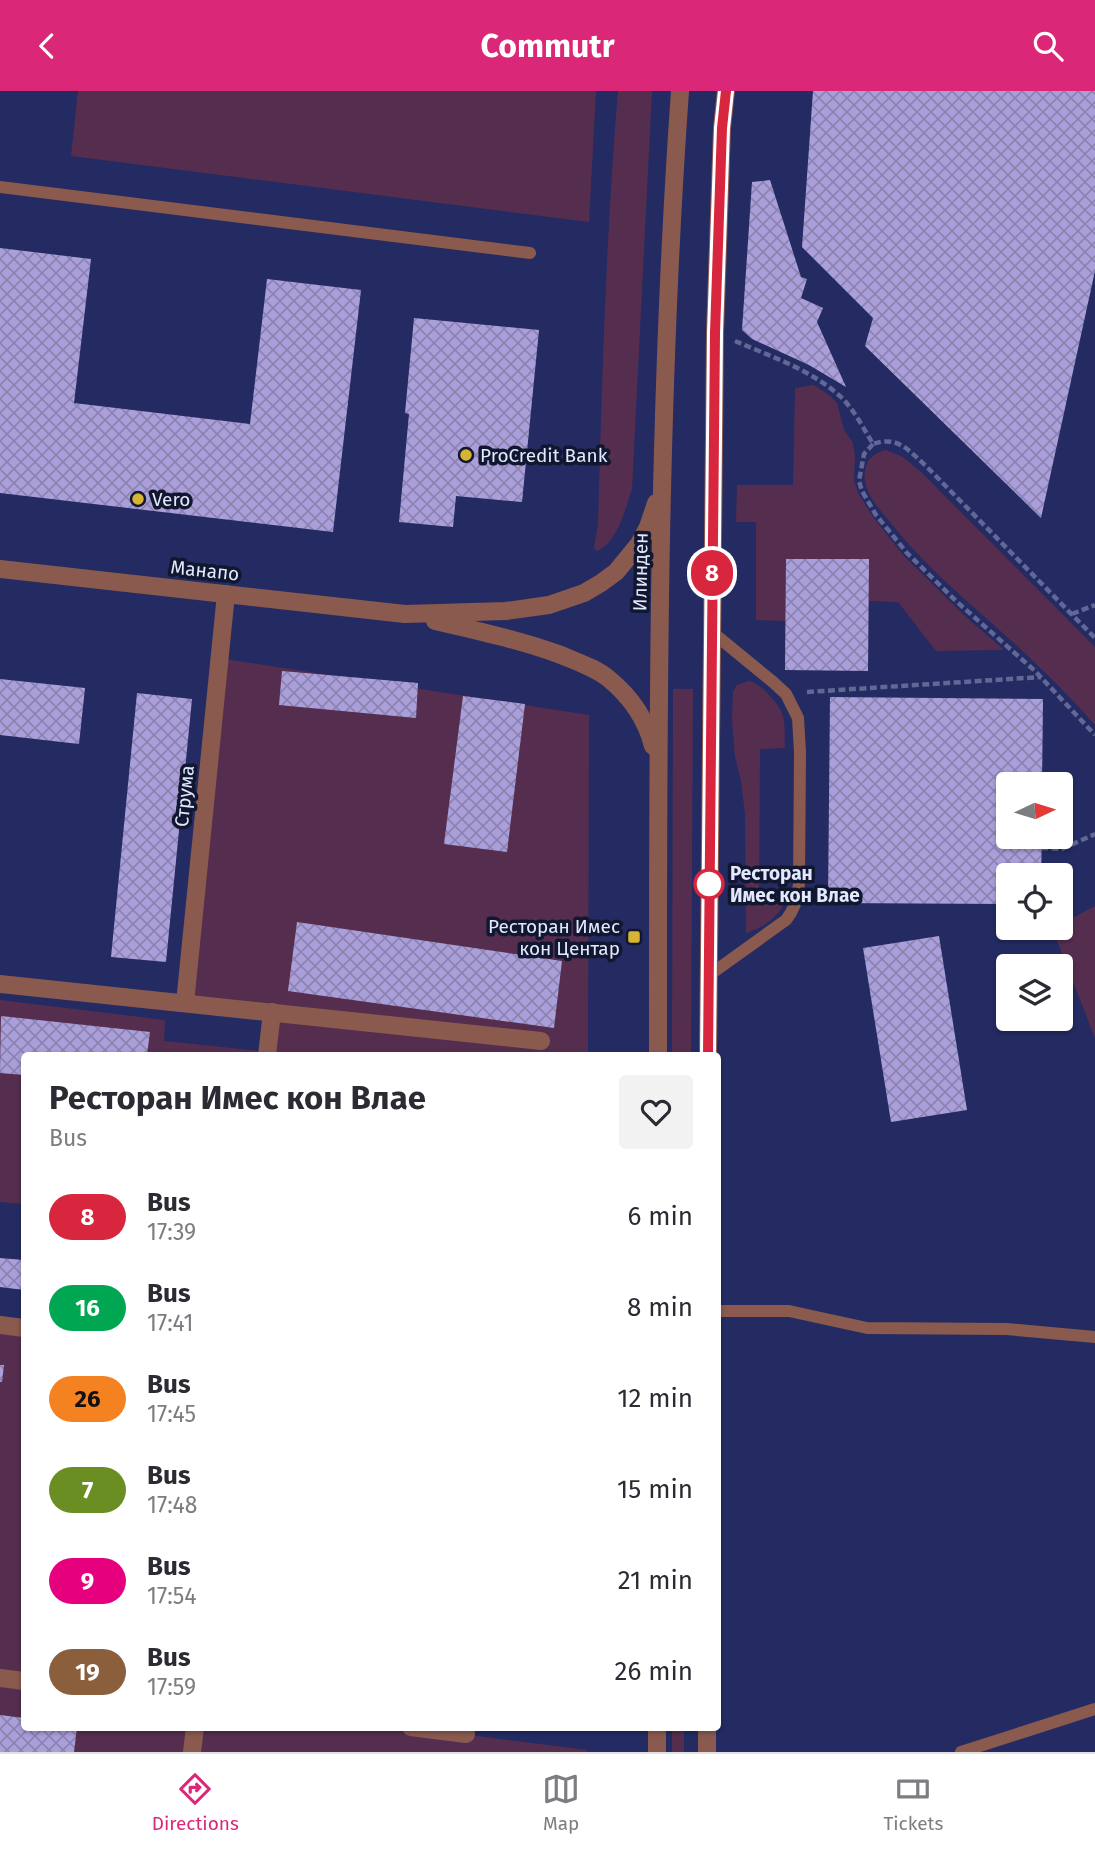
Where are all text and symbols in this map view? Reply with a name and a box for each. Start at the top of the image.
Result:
icon: back [28,27,66,65]
text: Commutr [480,27,615,65]
icon: search [1029,27,1067,65]
place label: ProCredit Bank [480,444,608,467]
marker: ProCredit Bank [458,447,474,463]
place label: Vero [152,488,190,511]
marker: Vero [130,491,146,507]
street label: Илинден [628,532,653,612]
line badge: 8 [689,550,735,596]
street label: Манапо [169,555,240,586]
text: 8 [705,559,719,587]
street label: Струма [170,764,199,828]
north arrow [996,772,1073,849]
map controls [996,772,1073,1031]
place label: Ресторан Имес кон Влае [730,862,860,907]
button: locate [996,863,1073,940]
marker: Ресторан Имес кон Влае [694,869,724,899]
place label: Ресторан Имес кон Центар [488,915,620,960]
marker: Ресторан Имес кон Центар [626,929,642,945]
button: layers [996,954,1073,1031]
button: heart [619,1075,693,1149]
text: Ресторан Имес кон Влае [49,1078,426,1118]
text: Bus [49,1124,87,1152]
text: Bus [147,1187,190,1218]
text: 6 min [627,1201,693,1232]
text: 8 [81,1203,94,1231]
text: 17:39 [147,1218,196,1246]
text: Bus [147,1278,190,1309]
text: 8 min [627,1292,693,1323]
text: 16 [75,1294,100,1322]
text: 17:41 [147,1309,193,1337]
text: Bus [147,1369,190,1400]
text: 12 min [617,1383,693,1414]
text: 26 [75,1385,100,1413]
text: 17:45 [147,1400,196,1428]
text: Bus [147,1460,190,1491]
text: 15 min [617,1474,693,1505]
text: 7 [82,1476,93,1504]
text: 17:48 [147,1491,198,1519]
text: Bus [147,1551,190,1582]
text: 21 min [618,1565,693,1596]
text: 9 [81,1567,94,1595]
text: 17:54 [147,1582,197,1610]
text: Bus [147,1642,190,1673]
text: 26 min [615,1656,693,1687]
text: 19 [75,1658,100,1686]
text: 17:59 [147,1673,196,1701]
tab: Directions [152,1770,239,1835]
tab: Map [542,1770,580,1835]
tab: Tickets [883,1770,943,1835]

